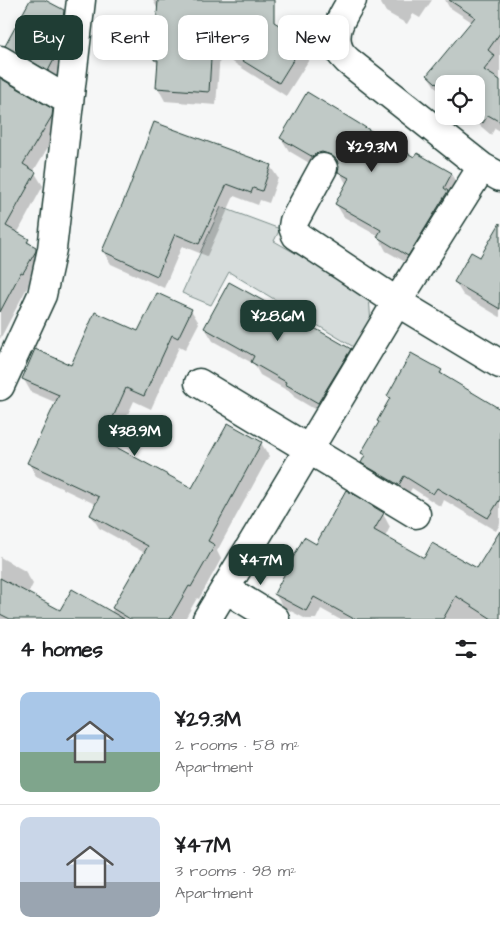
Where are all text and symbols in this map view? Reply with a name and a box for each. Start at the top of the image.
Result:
chip: Buy [15,15,83,60]
chip: Rent [93,15,168,60]
chip: Filters [178,15,268,60]
chip: New [278,15,349,60]
map controls [435,75,485,125]
button: locate [435,75,485,125]
pin: ¥29.3M [331,130,413,173]
text: ¥29.3M [347,136,397,158]
pin: ¥28.6M [237,300,319,342]
text: ¥28.6M [251,305,305,327]
pin: ¥38.9M [94,414,176,457]
text: ¥38.9M [109,420,161,442]
pin: ¥47M [231,544,291,586]
text: ¥47M [240,549,282,571]
text: 4 homes [20,635,103,664]
icon: filters [452,635,480,663]
text: ¥29.3M [175,705,241,734]
icon: home [60,712,120,772]
text: 2 rooms · 58 m² [175,734,300,756]
text: Apartment [175,756,253,778]
text: ¥47M [175,831,231,860]
icon: home [60,837,120,897]
text: 3 rooms · 98 m² [175,860,296,882]
text: Apartment [175,882,253,904]

